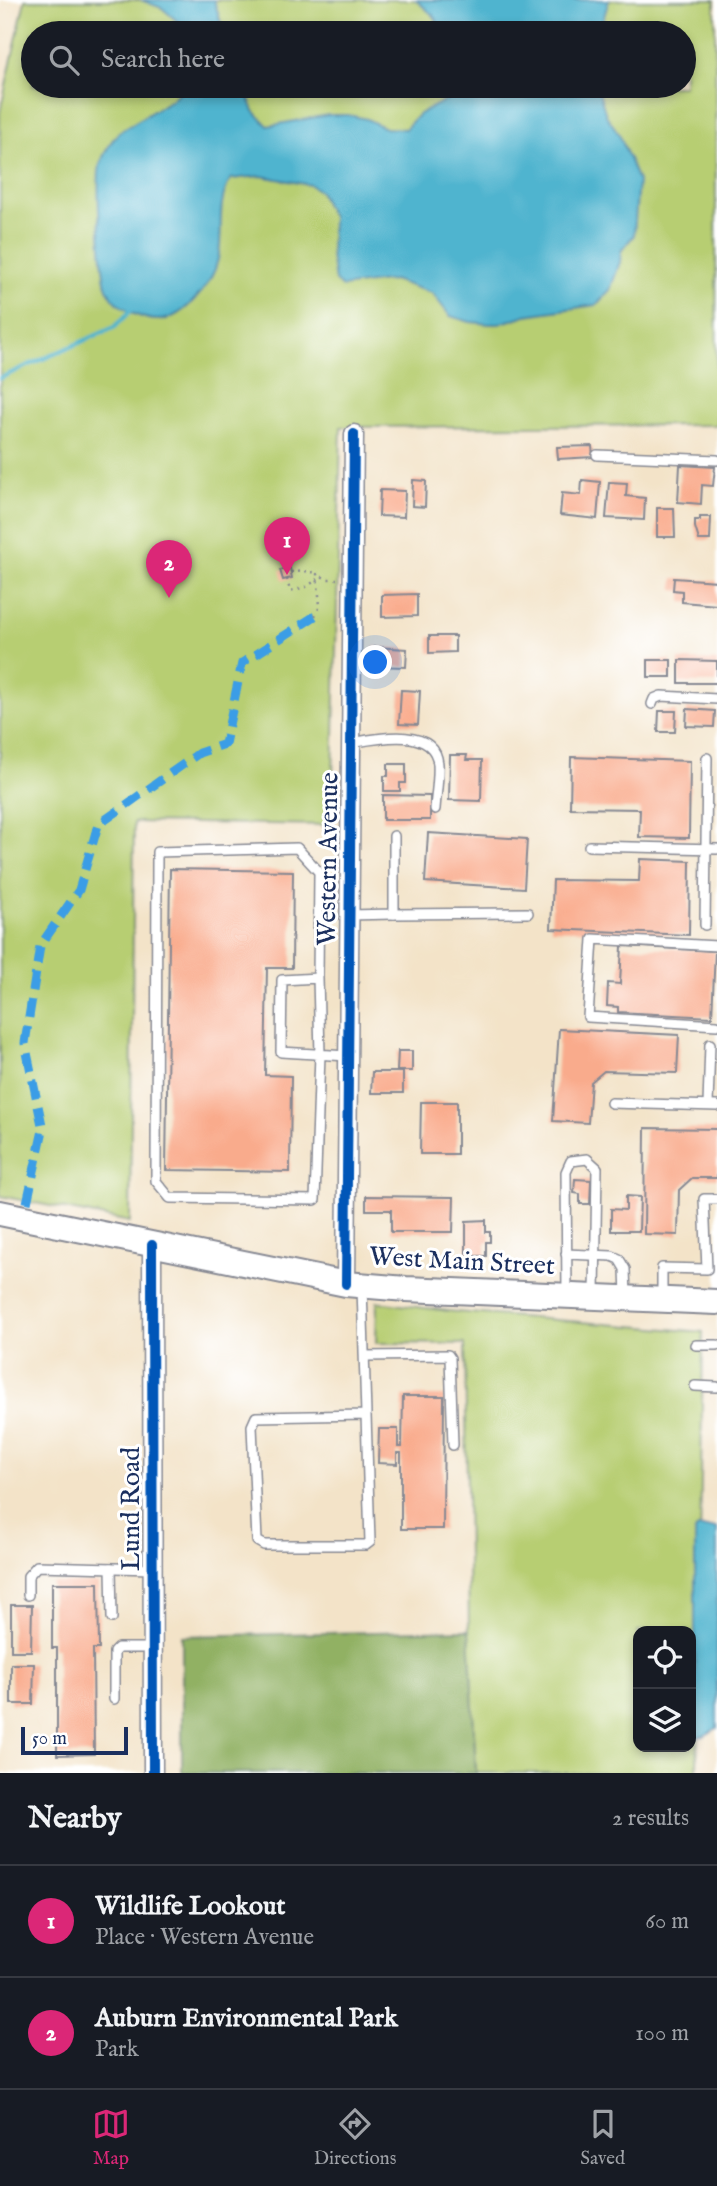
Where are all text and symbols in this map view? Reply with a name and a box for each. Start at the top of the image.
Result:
search box [21,21,696,98]
icon: search [45,41,83,79]
text: Search here [101,43,225,76]
pin: 1 [264,517,310,575]
pin: 2 [146,540,192,598]
your location [358,645,392,679]
street label: Western Avenue [310,772,347,946]
street label: West Main Street [368,1240,556,1283]
street label: Lund Road [115,1447,148,1571]
map controls [633,1626,696,1752]
button: locate [633,1626,696,1689]
button: layers [633,1689,696,1752]
scale bar [21,1724,128,1756]
text: 50 m [32,1727,67,1751]
text: Nearby [28,1800,121,1838]
text: 2 results [612,1804,689,1833]
text: Wildlife Lookout [95,1890,285,1923]
text: 1 [47,1907,55,1936]
text: 60 m [645,1907,689,1936]
text: Place · Western Avenue [95,1923,314,1952]
text: Auburn Environmental Park [95,2002,398,2035]
text: 2 [46,2019,56,2048]
text: 100 m [635,2019,689,2048]
text: Park [95,2035,139,2064]
tab: Map [92,2105,130,2171]
tab: Directions [314,2105,396,2171]
tab: Saved [580,2105,625,2171]

